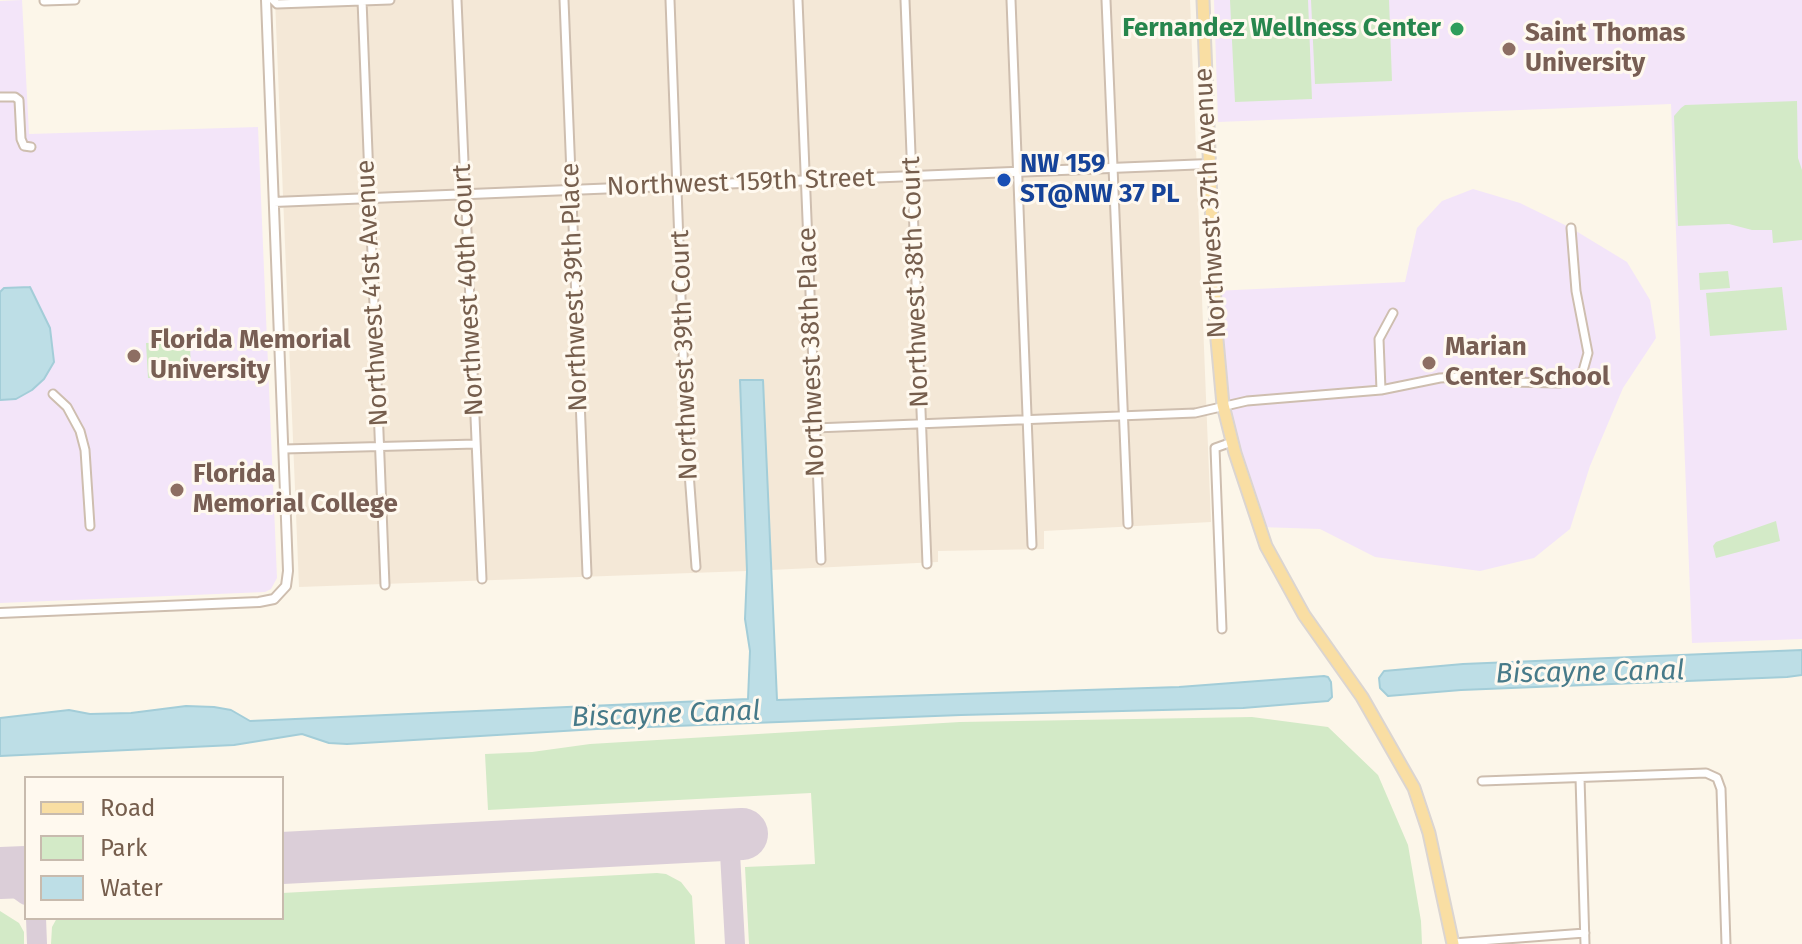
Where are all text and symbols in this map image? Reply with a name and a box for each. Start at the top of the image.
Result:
place label: Fernandez Wellness Center [1122,13,1441,45]
place label: Saint Thomas University [1525,18,1685,80]
marker: Fernandez Wellness Center [1448,20,1466,38]
marker: Saint Thomas University [1500,40,1518,58]
street label: Northwest 37th Avenue [1188,67,1234,339]
place label: NW 159 ST@NW 37 PL [1020,149,1180,210]
street label: Northwest 38th Court [896,156,936,408]
street label: Northwest 41st Avenue [350,159,396,427]
street label: Northwest 39th Place [555,162,595,412]
street label: Northwest 40th Court [447,163,491,417]
street label: Northwest 159th Street [606,163,876,203]
marker: NW 159 ST@NW 37 PL [995,171,1013,189]
street label: Northwest 38th Place [792,226,832,478]
street label: Northwest 39th Court [665,229,705,481]
place label: Florida Memorial University [150,325,350,386]
place label: Marian Center School [1445,332,1610,394]
marker: Florida Memorial University [125,347,143,365]
marker: Marian Center School [1420,354,1438,372]
place label: Florida Memorial College [193,459,398,520]
marker: Florida Memorial College [168,481,186,499]
water label: Biscayne Canal [1495,655,1685,691]
water label: Biscayne Canal [571,695,761,735]
legend [24,776,284,920]
text: Road [100,794,155,822]
text: Park [100,834,147,862]
text: Water [100,874,163,902]

